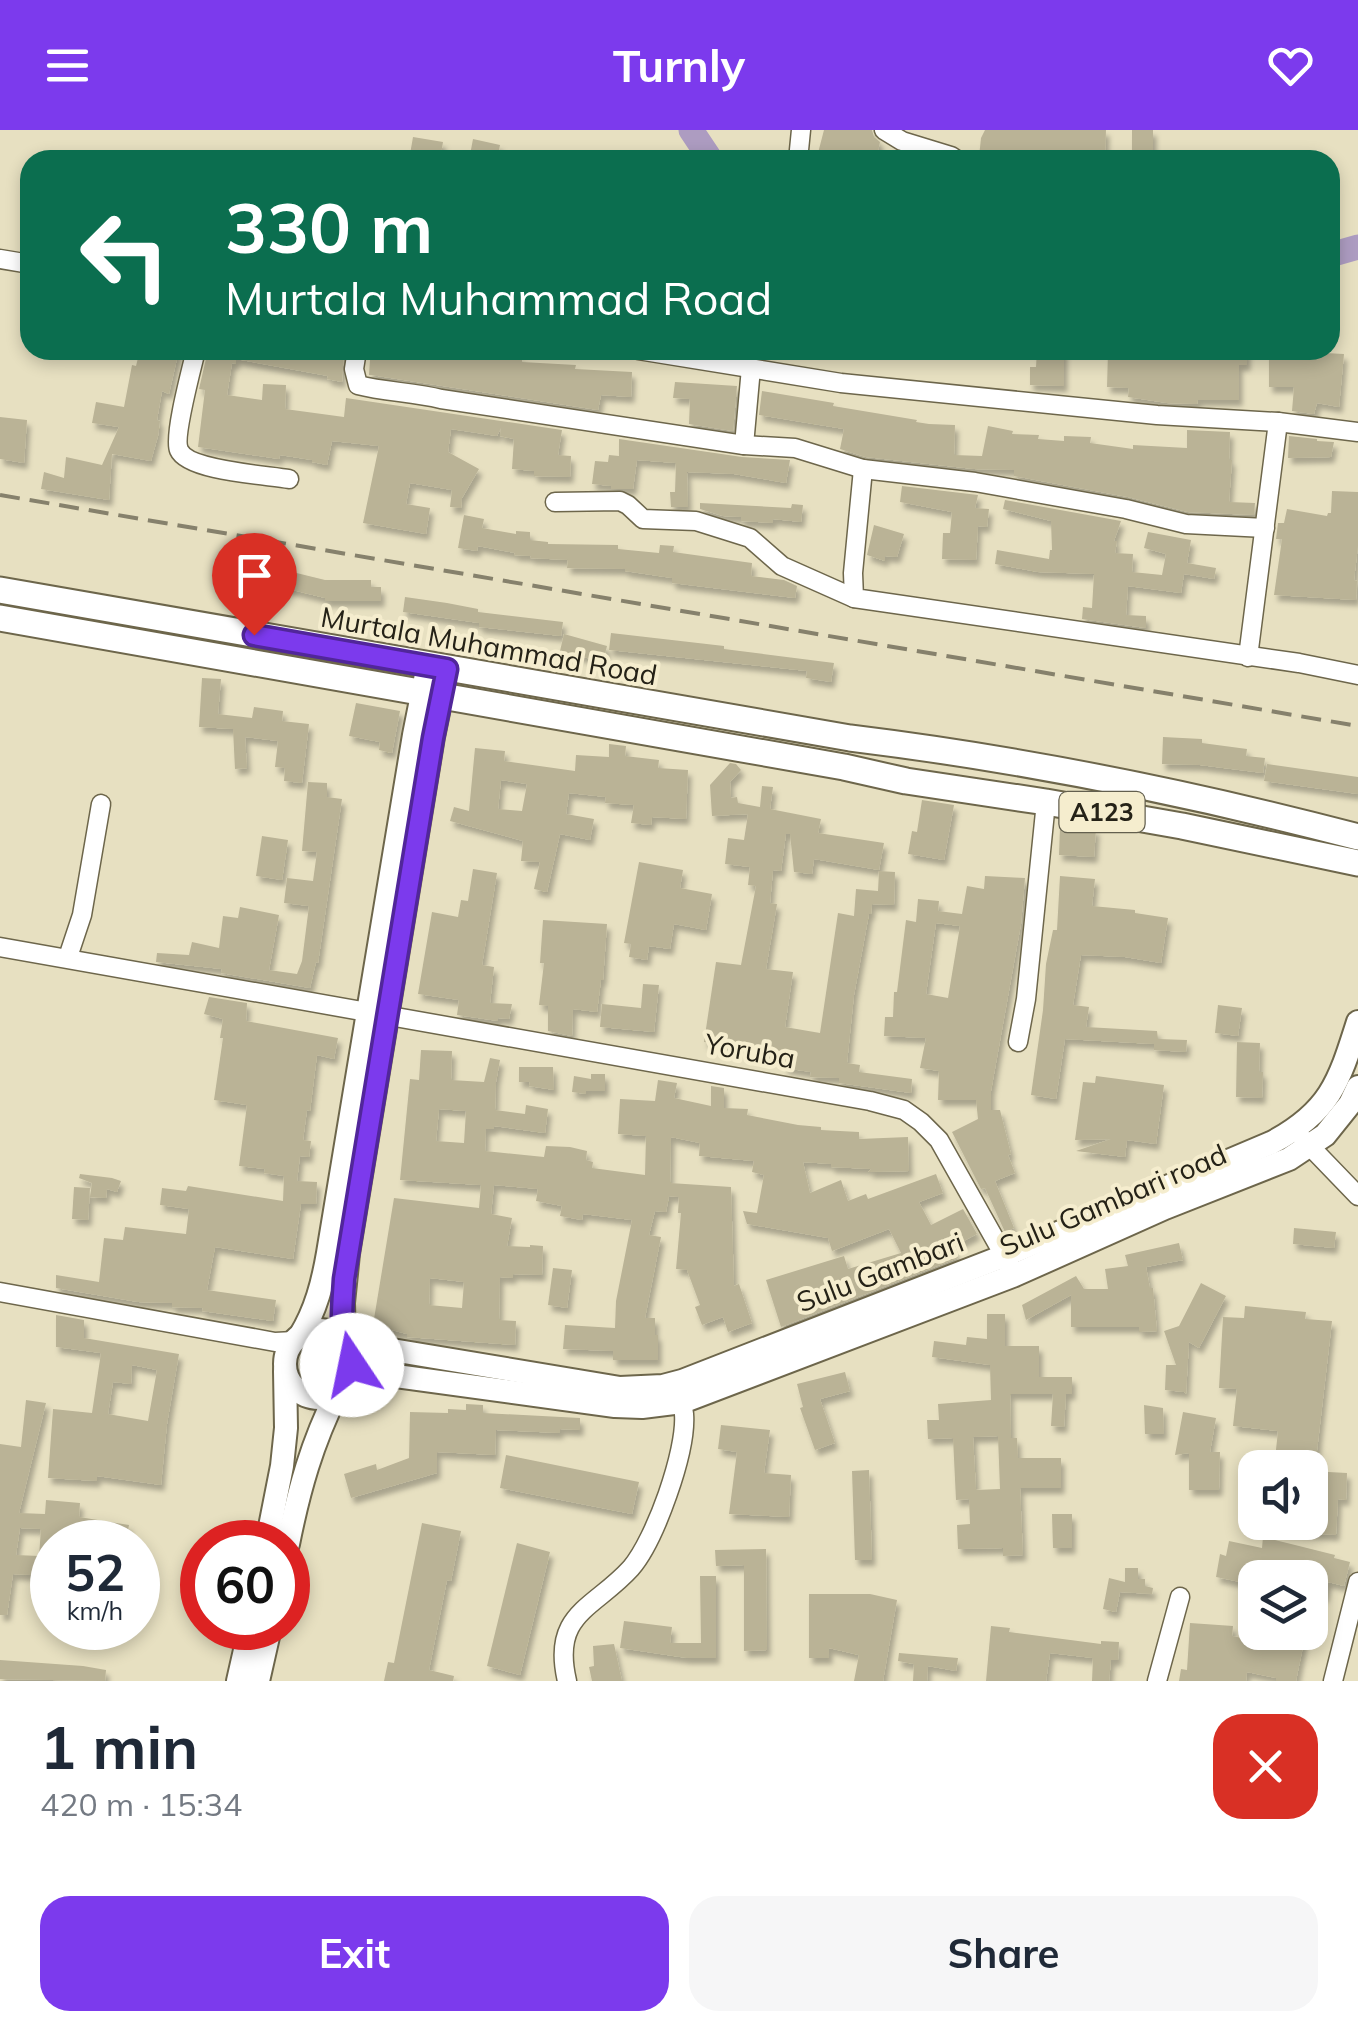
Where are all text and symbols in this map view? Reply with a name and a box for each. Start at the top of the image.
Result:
text: Turnly [613,37,745,93]
icon: menu [40,38,95,93]
icon: heart [1263,38,1318,93]
text: 330 m [225,183,433,271]
icon: left [60,190,190,320]
text: Murtala Muhammad Road [225,270,772,326]
pin [212,533,297,636]
icon: arrive [227,548,282,603]
street label: Murtala Muhammad Road [318,599,660,692]
road number: A123 [1060,792,1144,832]
street label: Yoruba [701,1025,798,1076]
street label: Sulu Gambari road [994,1136,1231,1263]
street label: Sulu Gambari [791,1224,968,1319]
position arrow [300,1313,404,1417]
map controls [1238,1450,1328,1650]
button: sound [1238,1450,1328,1540]
speed limit sign: 60 [180,1520,310,1650]
text: 52 [65,1541,125,1604]
button: layers [1238,1560,1328,1650]
text: km/h [67,1595,123,1626]
text: 1 min [40,1709,198,1784]
button: close [1213,1714,1318,1819]
text: 420 m · 15:34 [40,1784,242,1824]
button: Exit [40,1896,669,2011]
button: Share [689,1896,1318,2011]

